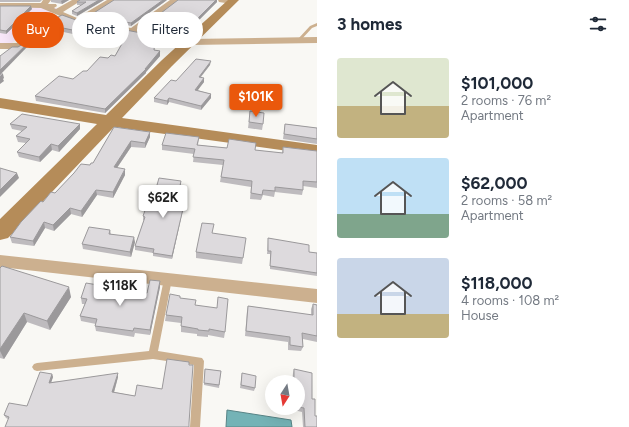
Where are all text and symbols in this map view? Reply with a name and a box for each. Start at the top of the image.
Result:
chip: Buy [12,12,64,48]
chip: Rent [72,12,129,48]
chip: Filters [137,12,203,48]
icon: filters [587,13,609,35]
text: 3 homes [337,14,402,34]
text: $101,000 [461,73,533,93]
icon: home [369,74,417,122]
pin: $101K [228,84,284,118]
text: $101K [238,89,274,104]
text: 2 rooms · 76 m² [461,93,551,108]
text: Apartment [461,108,524,123]
text: $62,000 [461,173,528,193]
icon: home [369,174,417,222]
pin: $62K [139,185,187,219]
text: $62K [148,190,178,205]
text: 2 rooms · 58 m² [461,193,552,208]
text: Apartment [461,208,524,223]
pin: $118K [92,273,148,307]
text: $118,000 [461,273,533,293]
icon: home [369,274,417,322]
text: $118K [103,278,137,293]
text: 4 rooms · 108 m² [461,293,559,308]
text: House [461,308,499,323]
north arrow [265,375,305,415]
map controls [265,375,305,415]

